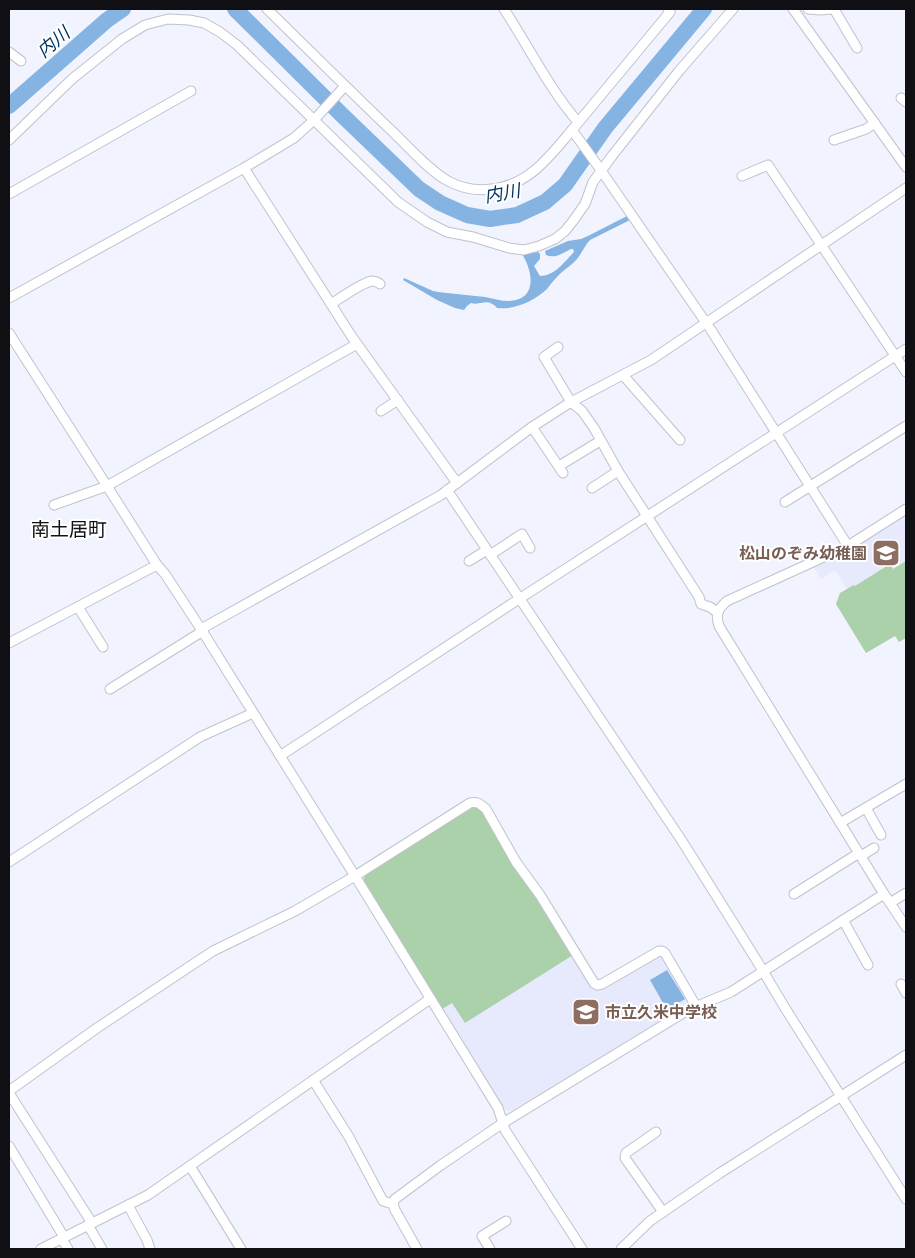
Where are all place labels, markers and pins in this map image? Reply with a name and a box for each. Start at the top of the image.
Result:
school or university icon: 松山のぞみ幼稚園 [871,538,901,568]
place label: 松山のぞみ幼稚園 [739,542,867,565]
school or university icon: 市立久米中学校 [571,997,601,1027]
place label: 市立久米中学校 [605,1001,717,1024]

